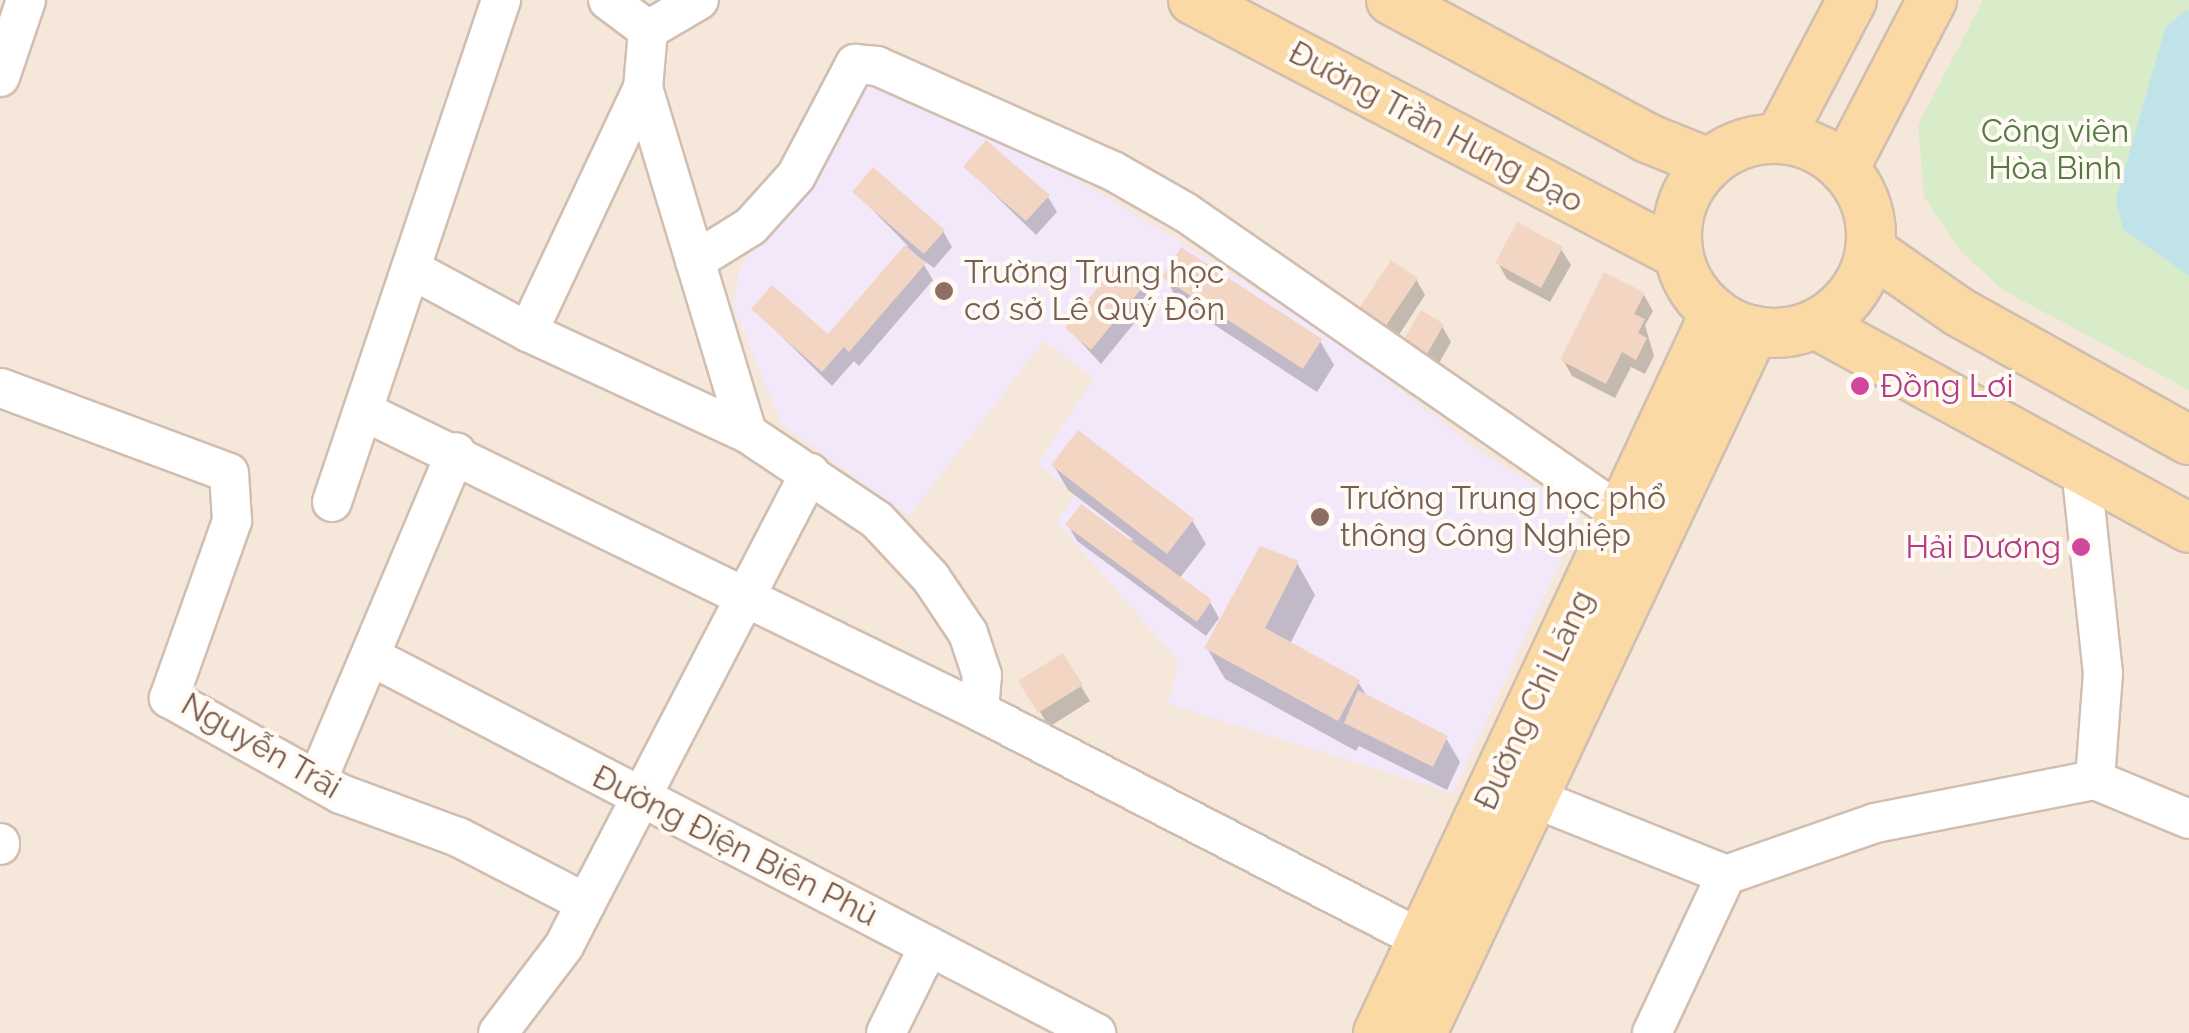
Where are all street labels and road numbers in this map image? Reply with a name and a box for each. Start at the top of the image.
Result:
street label: Đường Trần Hưng Đạo [1282,33,1590,221]
street label: Đường Chi Lăng [1466,584,1602,816]
street label: Nguyễn Trãi [174,685,348,807]
street label: Đường Điện Biên Phủ [586,757,884,935]

